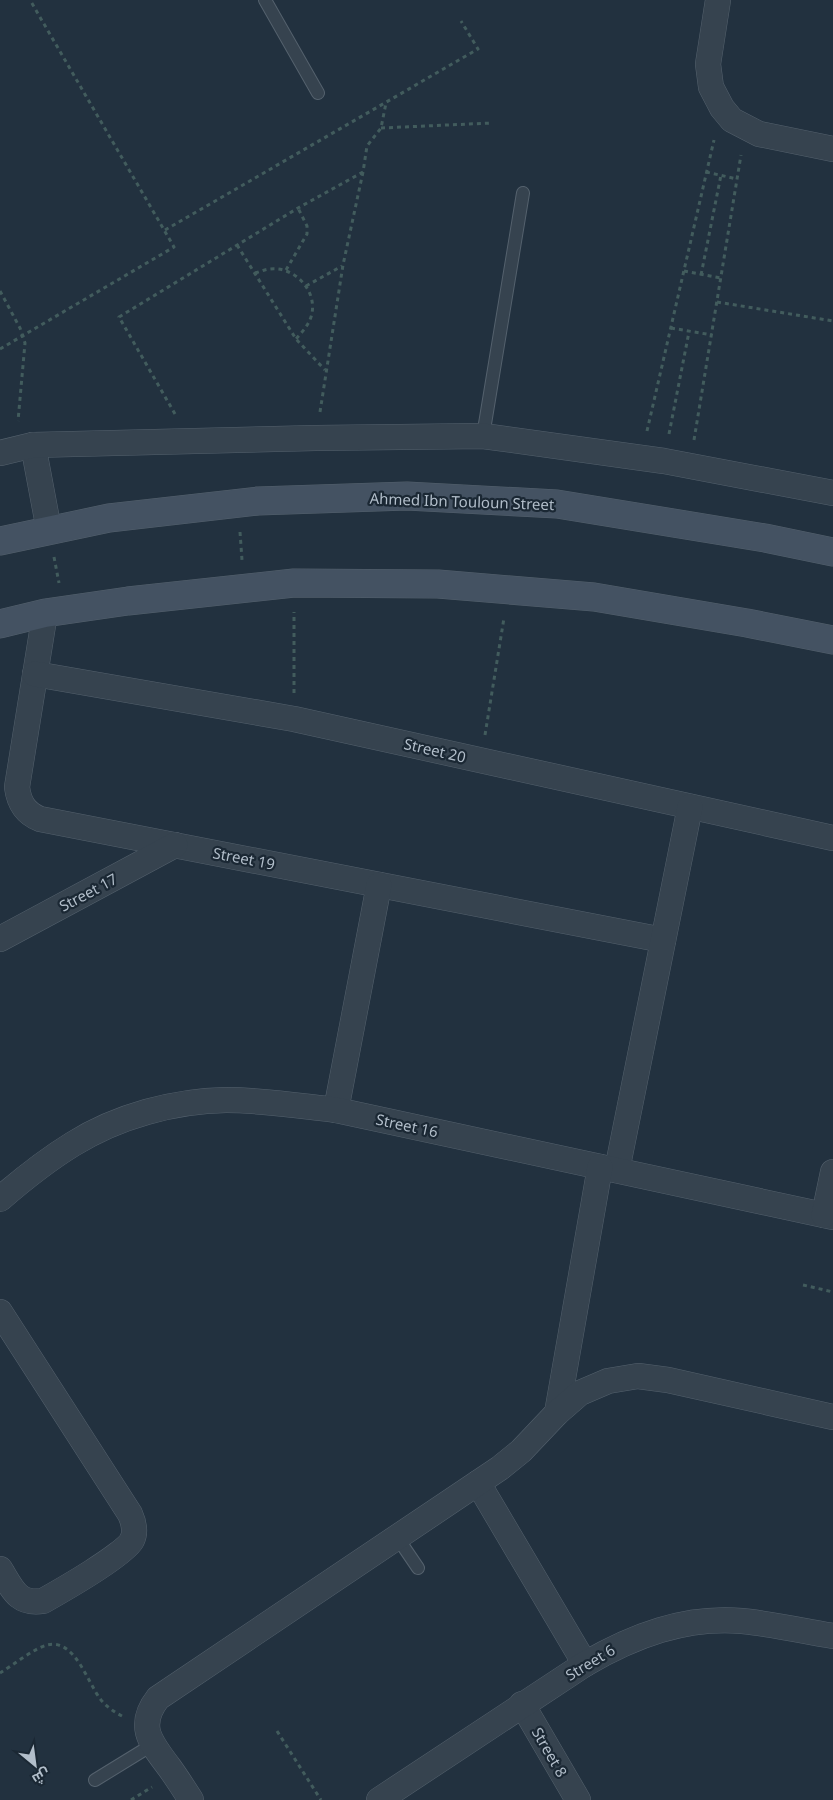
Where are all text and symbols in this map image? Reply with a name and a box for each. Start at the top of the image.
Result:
street label: Ahmed Ibn Touloun Street [369,488,555,514]
street label: Street 20 [402,733,468,767]
street label: Street 19 [211,842,277,874]
street label: Street 17 [56,868,120,916]
street label: Street 16 [374,1109,440,1141]
street label: Street 6 [562,1639,618,1685]
street label: Street 8 [528,1723,572,1781]
north arrow [10,1740,60,1790]
text: ش [29,1764,54,1789]

